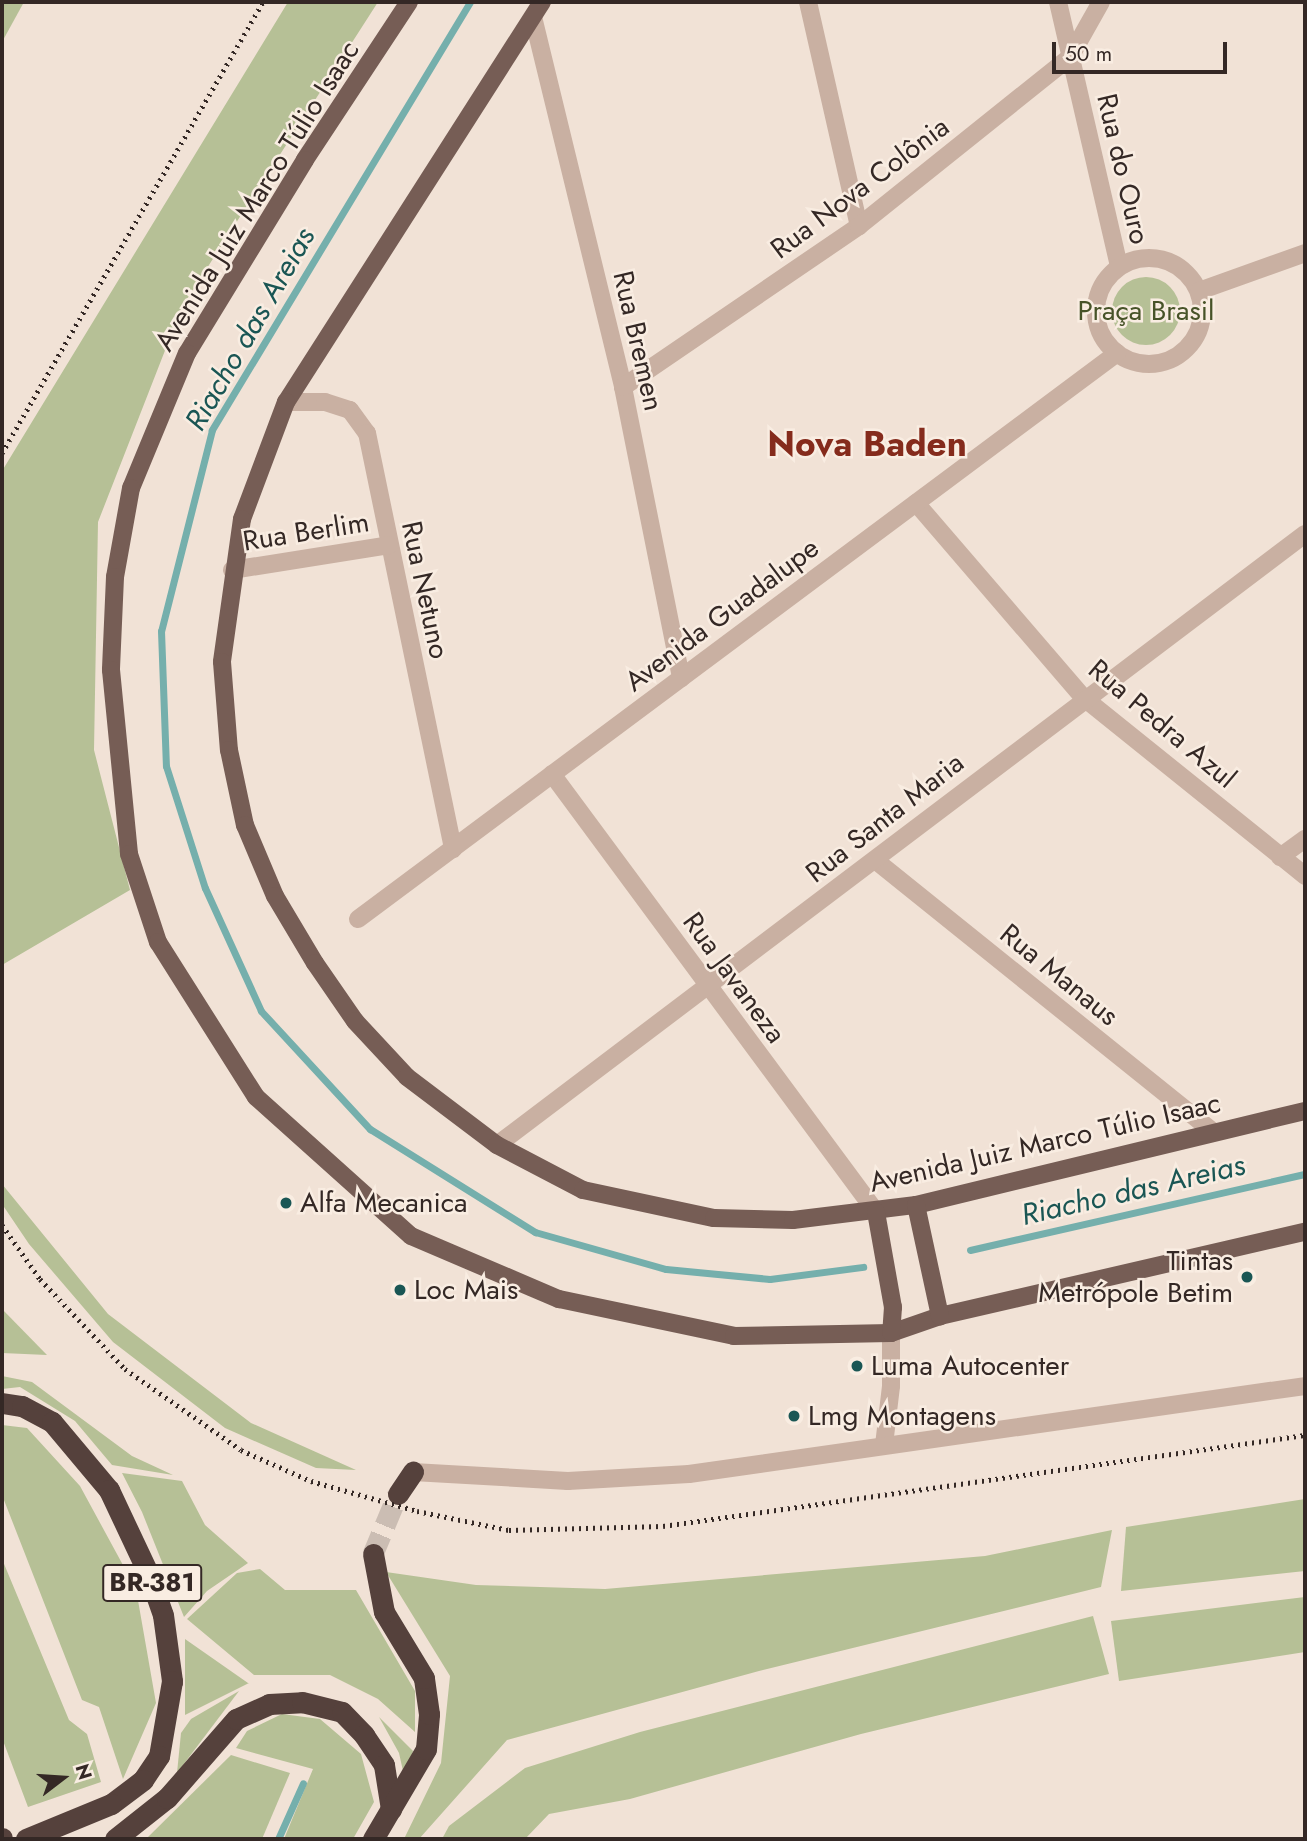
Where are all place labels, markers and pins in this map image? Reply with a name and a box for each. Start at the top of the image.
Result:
place label: Alfa Mecanica [300,1186,468,1220]
marker: Alfa Mecanica [278,1195,294,1211]
place label: Tintas Metrópole Betim [1038,1244,1233,1310]
marker: Tintas Metrópole Betim [1239,1269,1255,1285]
place label: Loc Mais [414,1273,518,1307]
marker: Loc Mais [392,1282,408,1298]
place label: Luma Autocenter [871,1349,1069,1383]
marker: Luma Autocenter [849,1358,865,1374]
place label: Lmg Montagens [808,1399,996,1433]
marker: Lmg Montagens [786,1408,802,1424]

